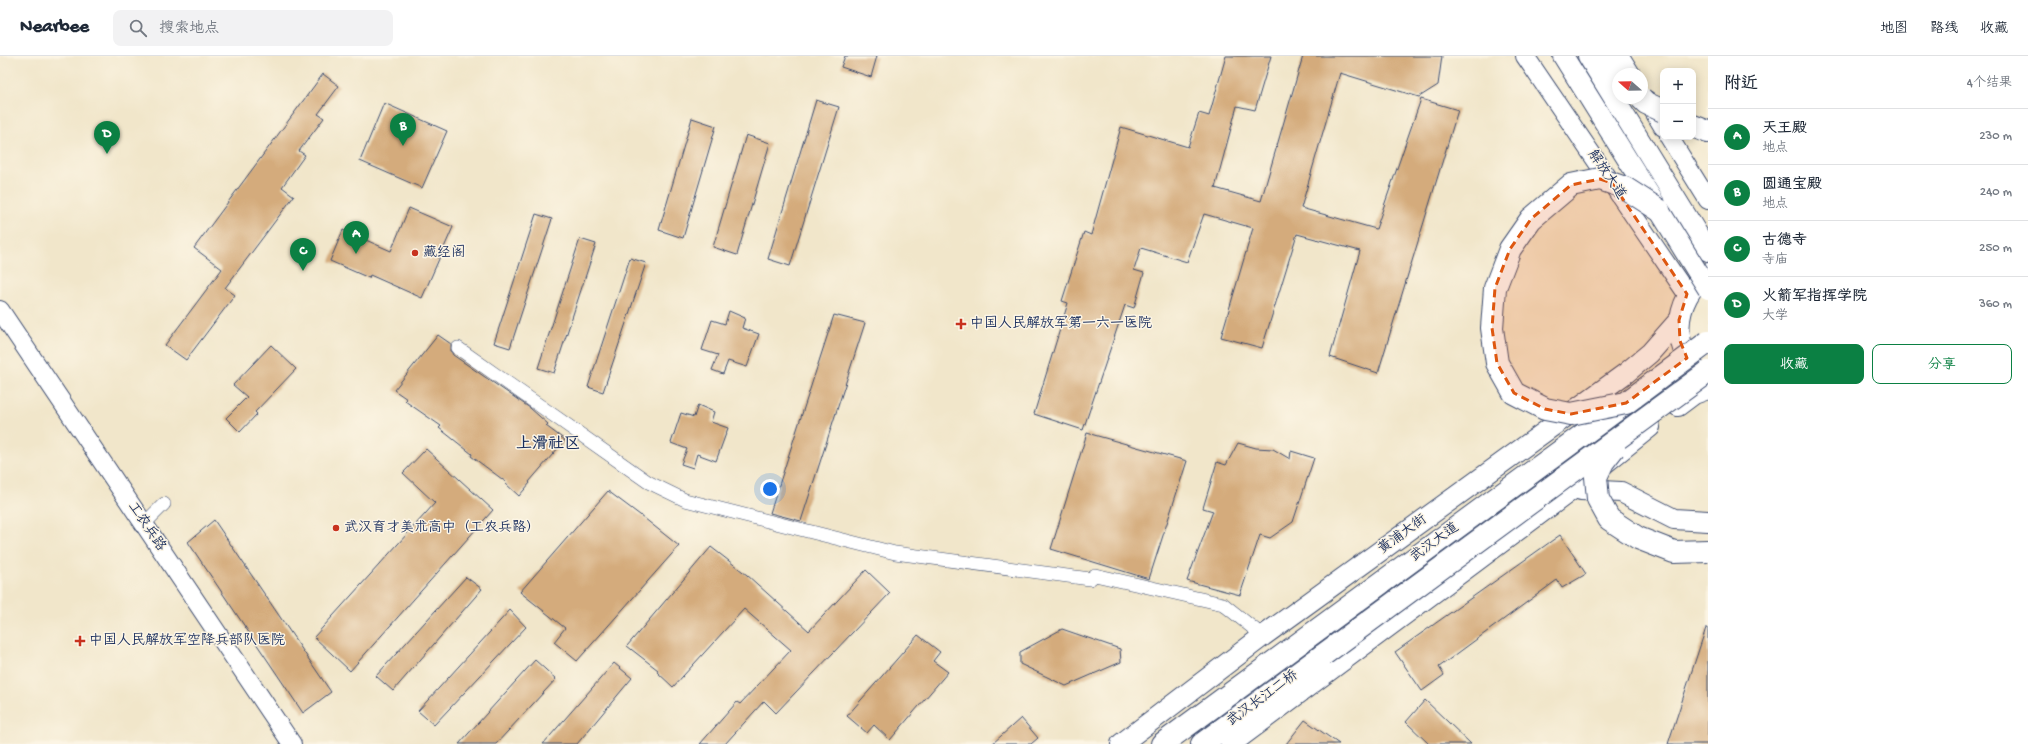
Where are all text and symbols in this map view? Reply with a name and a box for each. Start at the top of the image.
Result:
search box [113,10,393,46]
text: Nearbee [20,16,89,39]
icon: search [127,17,149,39]
text: 搜索地点 [159,20,219,38]
text: 地图 [1880,21,1908,38]
text: 路线 [1930,21,1958,38]
text: 收藏 [1980,21,2008,38]
north arrow [1612,68,1648,104]
map controls [1660,68,1696,140]
button: + [1660,68,1696,104]
text: 附近 [1724,75,1758,95]
text: 4个结果 [1967,76,2012,91]
button: − [1660,104,1696,140]
pin: B [390,113,416,146]
text: 天王殿 [1762,120,1807,138]
pin: D [94,121,120,154]
text: A [1733,129,1741,144]
text: 230 m [1979,129,2012,144]
text: 地点 [1762,141,1788,156]
street label: 解放大道 [1583,147,1629,203]
text: 圆通宝殿 [1762,176,1822,194]
text: B [1734,185,1740,200]
text: 240 m [1980,185,2012,200]
text: 地点 [1762,197,1788,212]
pin: A [343,221,369,254]
text: 古德寺 [1762,232,1807,250]
pin: C [290,238,316,271]
text: C [1733,241,1741,256]
text: 250 m [1979,241,2012,256]
place label: 藏经阁 [423,244,465,262]
marker: 藏经阁 [410,248,420,258]
text: 寺庙 [1762,253,1788,268]
text: 火箭军指挥学院 [1762,288,1867,306]
text: D [1733,297,1741,312]
text: 360 m [1979,297,2012,312]
text: 大学 [1762,309,1788,324]
place label: 中国人民解放军第一六一医院 [970,315,1152,333]
marker: 中国人民解放军第一六一医院 [955,318,967,330]
button: 收藏 [1724,344,1864,384]
button: 分享 [1872,344,2012,384]
district label: 上滑社区 [516,435,580,455]
your location [760,479,780,499]
street label: 工农兵路 [123,498,170,555]
street label: 黄浦大街 [1375,511,1431,558]
place label: 武汉育才美术高中（工农兵路） [344,519,540,537]
street label: 武汉大道 [1407,520,1463,566]
marker: 武汉育才美术高中（工农兵路） [331,523,341,533]
place label: 中国人民解放军空降兵部队医院 [89,632,285,650]
marker: 中国人民解放军空降兵部队医院 [74,635,86,647]
street label: 武汉长江二桥 [1224,667,1302,731]

